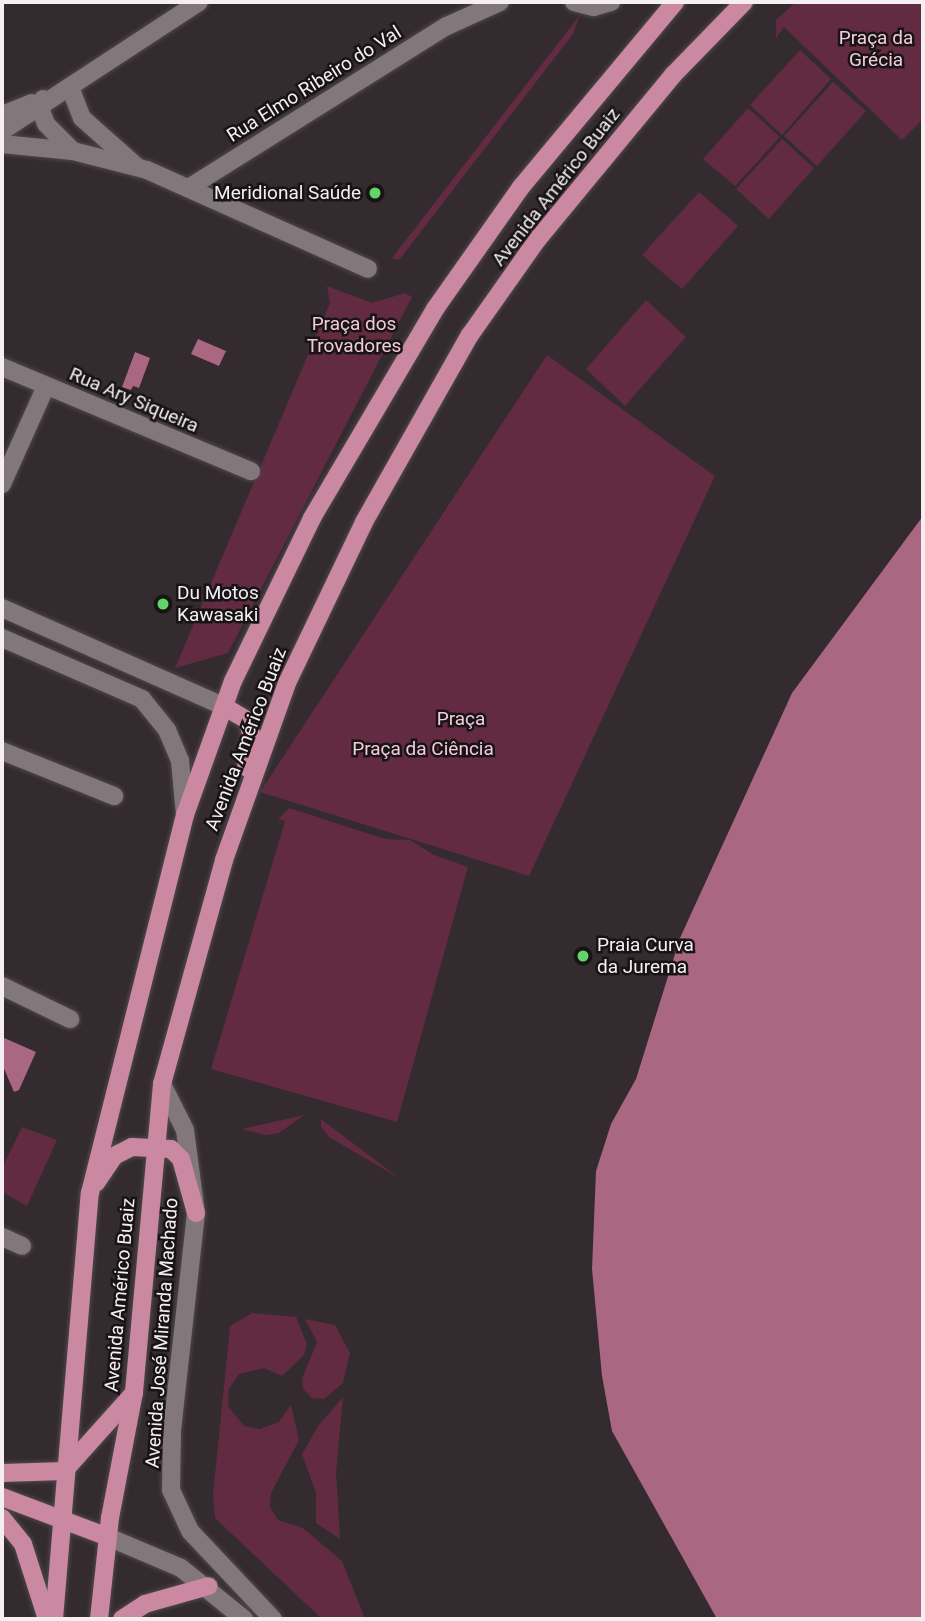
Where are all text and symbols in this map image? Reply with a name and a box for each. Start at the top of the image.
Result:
street label: Rua Elmo Ribeiro do Val [223,21,405,147]
park label: Praça da Grécia [839,27,913,71]
street label: Avenida Américo Buaiz [487,103,625,271]
place label: Meridional Saúde [214,182,361,204]
marker: Meridional Saúde [367,185,383,201]
park label: Praça dos Trovadores [307,313,401,357]
street label: Rua Ary Siqueira [66,363,202,437]
place label: Du Motos Kawasaki [177,582,259,626]
marker: Du Motos Kawasaki [155,596,171,612]
street label: Avenida Américo Buaiz [201,644,291,834]
park label: Praça [437,708,485,730]
park label: Praça da Ciência [352,738,494,760]
place label: Praia Curva da Jurema [597,934,694,978]
marker: Praia Curva da Jurema [575,948,591,964]
street label: Avenida Américo Buaiz [100,1197,140,1393]
street label: Avenida José Miranda Machado [141,1197,183,1469]

